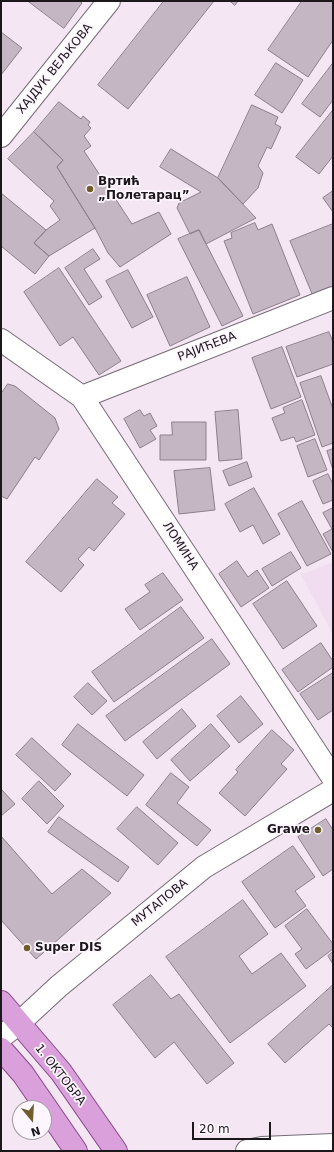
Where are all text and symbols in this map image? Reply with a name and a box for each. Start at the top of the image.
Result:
street label: ХАЈДУК ВЕЉКОВА [14,21,96,117]
place label: Вртић „Полетарац” [98,175,190,203]
marker: Вртић „Полетарац” [85,184,95,194]
street label: РАЈИЋЕВА [176,329,238,365]
street label: ЛОМИНА [159,519,201,573]
place label: Grawe [267,823,310,837]
marker: Grawe [313,825,323,835]
street label: МУТАПОВА [129,876,191,930]
place label: Super DIS [35,941,102,955]
marker: Super DIS [22,943,32,953]
street label: 1. ОКТОБРА [32,1042,88,1108]
north arrow [12,1100,52,1140]
scale bar [194,1114,273,1140]
text: 20 m [199,1122,230,1136]
text: N [29,1123,42,1139]

